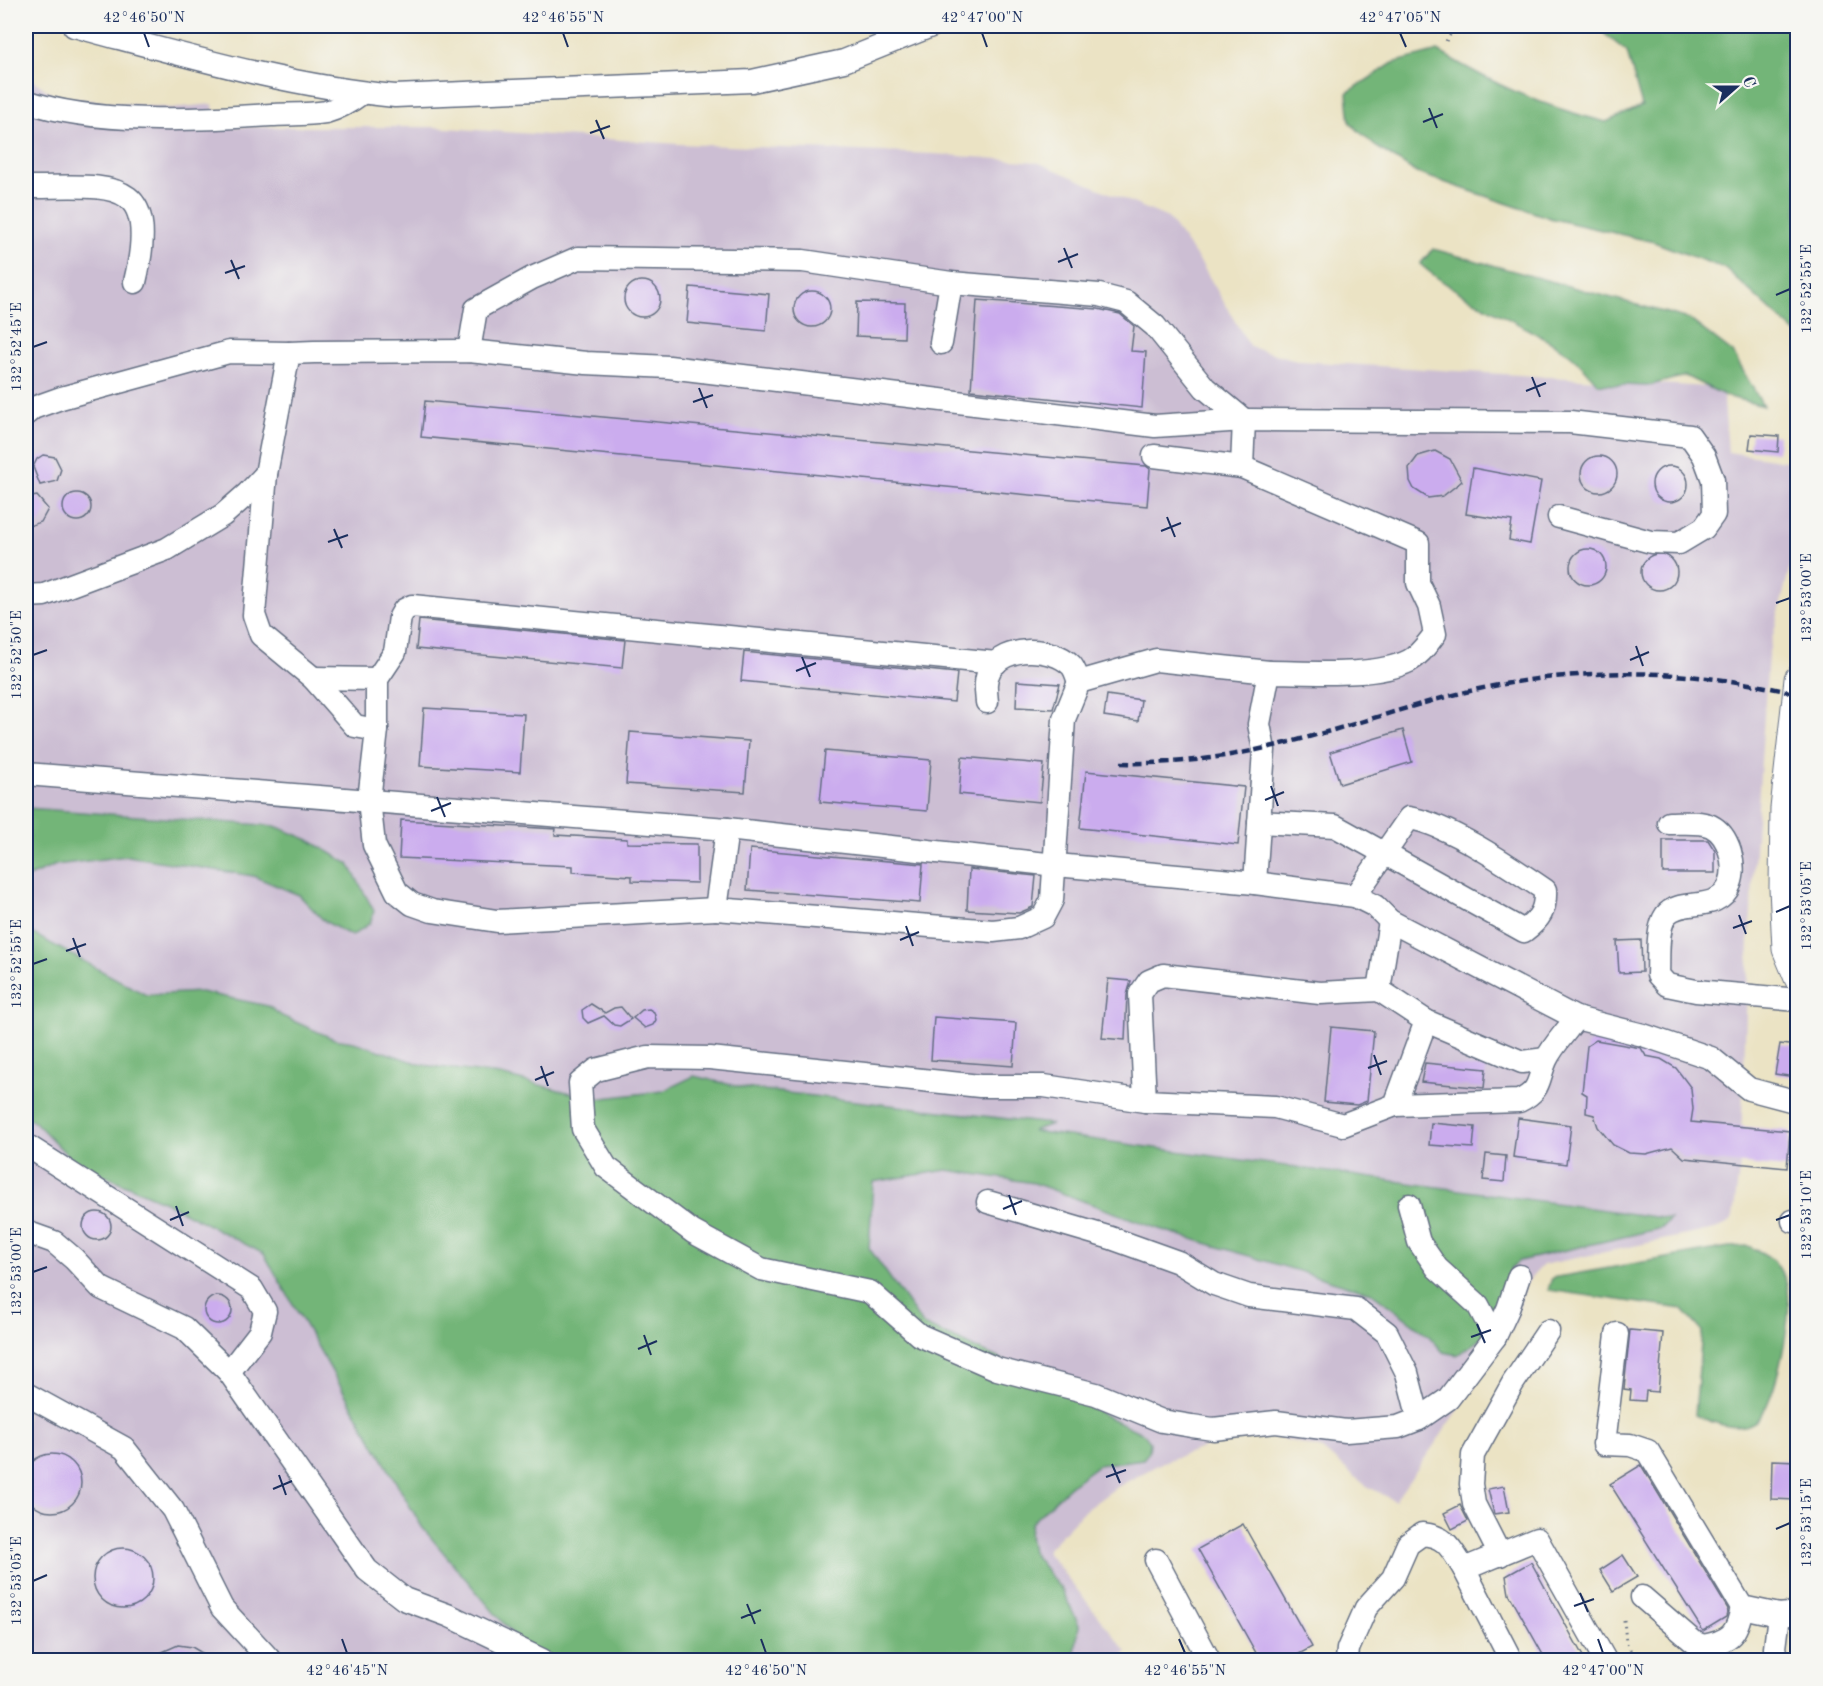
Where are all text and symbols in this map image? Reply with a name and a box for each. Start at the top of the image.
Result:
text: 42°46'50"N [103,11,185,26]
text: 42°46'55"N [522,11,604,26]
text: 42°47'00"N [941,11,1023,26]
text: 42°47'05"N [1359,11,1441,26]
north arrow [1706,57,1766,117]
text: С [1739,75,1757,90]
text: 132°52'55"E [1800,244,1815,334]
text: 132°52'45"E [10,302,25,392]
text: 132°53'00"E [1800,553,1815,643]
text: 132°52'50"E [10,610,25,700]
text: 132°53'05"E [1800,861,1815,951]
text: 132°52'55"E [10,919,25,1009]
text: 132°53'10"E [1800,1170,1815,1260]
text: 132°53'00"E [10,1227,25,1317]
text: 132°53'15"E [1800,1478,1815,1568]
text: 132°53'05"E [10,1536,25,1626]
text: 42°46'45"N [306,1664,388,1679]
text: 42°46'50"N [725,1664,807,1679]
text: 42°46'55"N [1144,1664,1226,1679]
text: 42°47'00"N [1562,1664,1644,1679]

